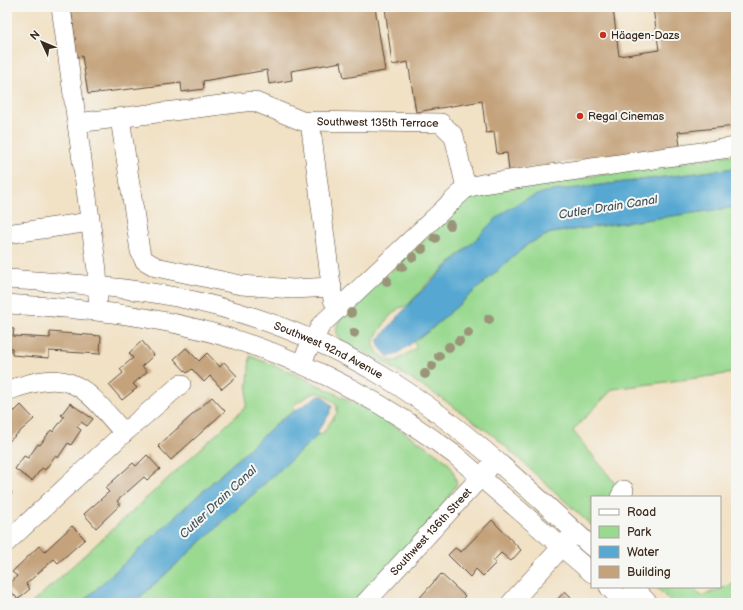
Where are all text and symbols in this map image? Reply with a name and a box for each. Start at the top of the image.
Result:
north arrow [22,22,62,62]
text: N [28,28,43,43]
place label: Häagen-Dazs [611,29,680,42]
marker: Häagen-Dazs [598,30,608,40]
place label: Regal Cinemas [588,110,665,123]
marker: Regal Cinemas [575,111,585,121]
street label: Southwest 135th Terrace [317,115,439,130]
water label: Cutler Drain Canal [557,192,660,223]
street label: Southwest 92nd Avenue [272,319,386,382]
water label: Cutler Drain Canal [177,462,261,542]
street label: Southwest 136th Street [388,485,475,578]
legend [591,496,721,588]
text: Road [627,505,656,520]
text: Park [627,525,651,540]
text: Water [627,545,659,560]
text: Building [627,565,671,580]

